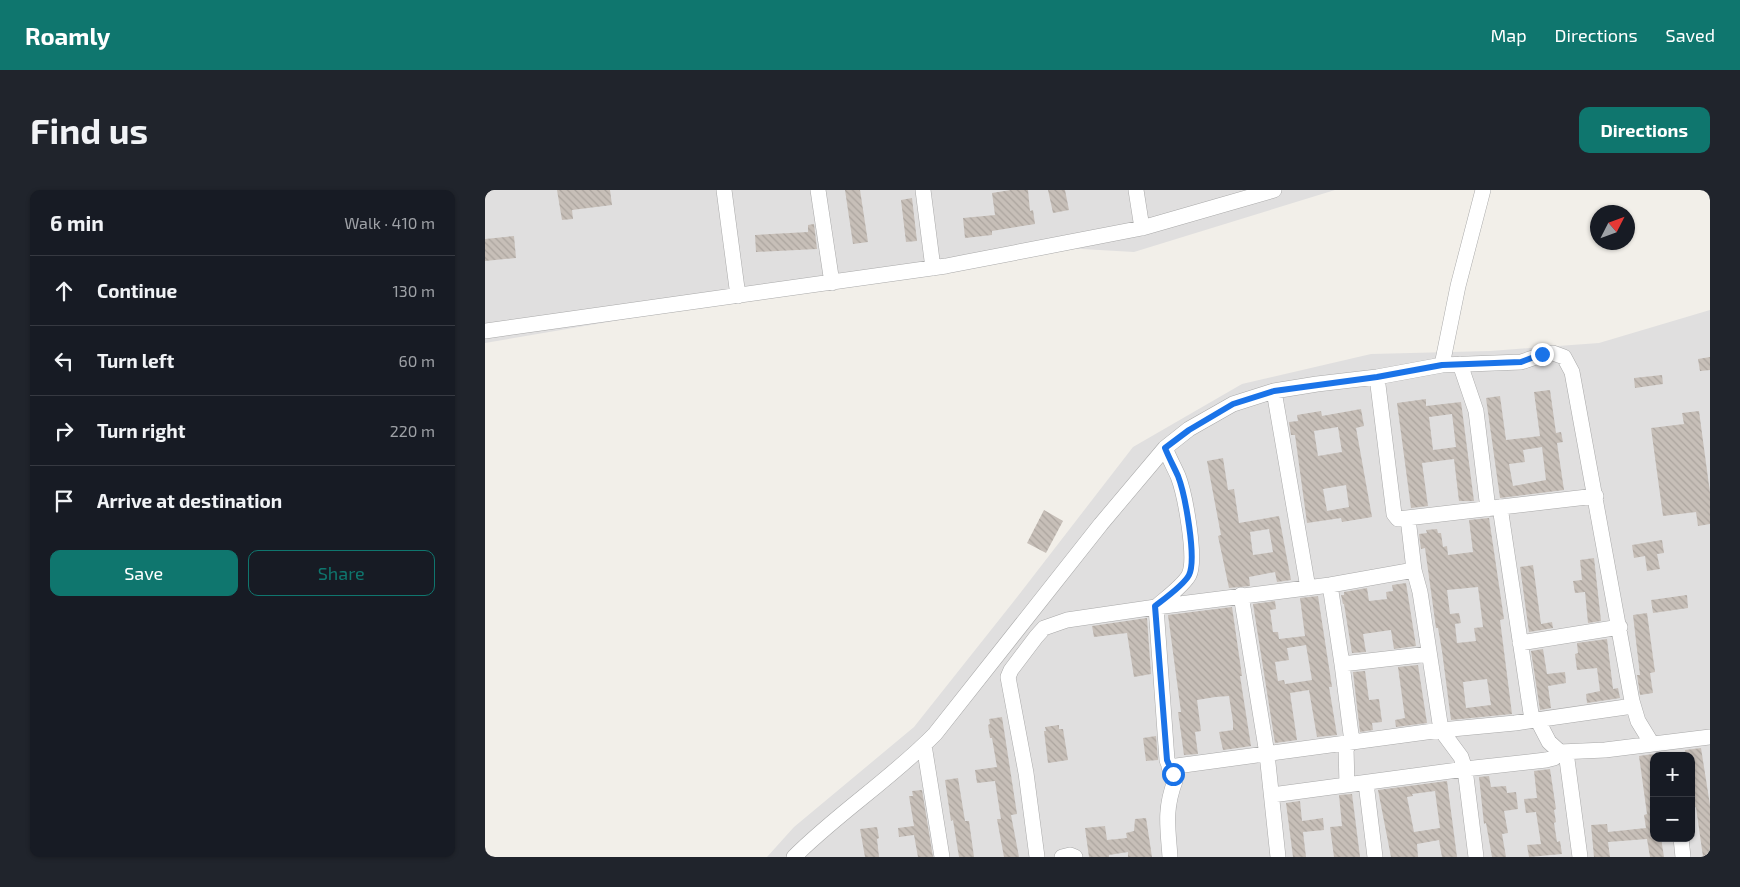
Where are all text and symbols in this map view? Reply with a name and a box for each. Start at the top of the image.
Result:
text: Roamly [25,21,110,50]
text: Map [1490,24,1527,46]
text: Directions [1555,24,1638,46]
text: Saved [1666,24,1715,46]
button: Directions [1579,107,1710,153]
text: Find us [30,109,148,151]
north arrow [1590,205,1635,250]
text: 6 min [50,210,104,235]
text: Walk · 410 m [344,213,435,232]
icon: ahead [50,277,78,305]
text: Continue [97,279,177,302]
text: 130 m [393,281,435,300]
route end [1531,343,1554,366]
icon: left [50,347,78,375]
text: Turn left [97,349,174,372]
text: 60 m [399,351,435,370]
icon: right [50,417,78,445]
text: Turn right [97,419,185,442]
text: 220 m [390,421,435,440]
icon: arrive [50,487,78,515]
text: Arrive at destination [97,489,282,512]
button: Save [50,550,238,596]
button: Share [248,550,435,596]
map controls [1650,752,1695,842]
button: + [1650,752,1695,797]
route start [1162,763,1185,786]
button: − [1650,797,1695,842]

